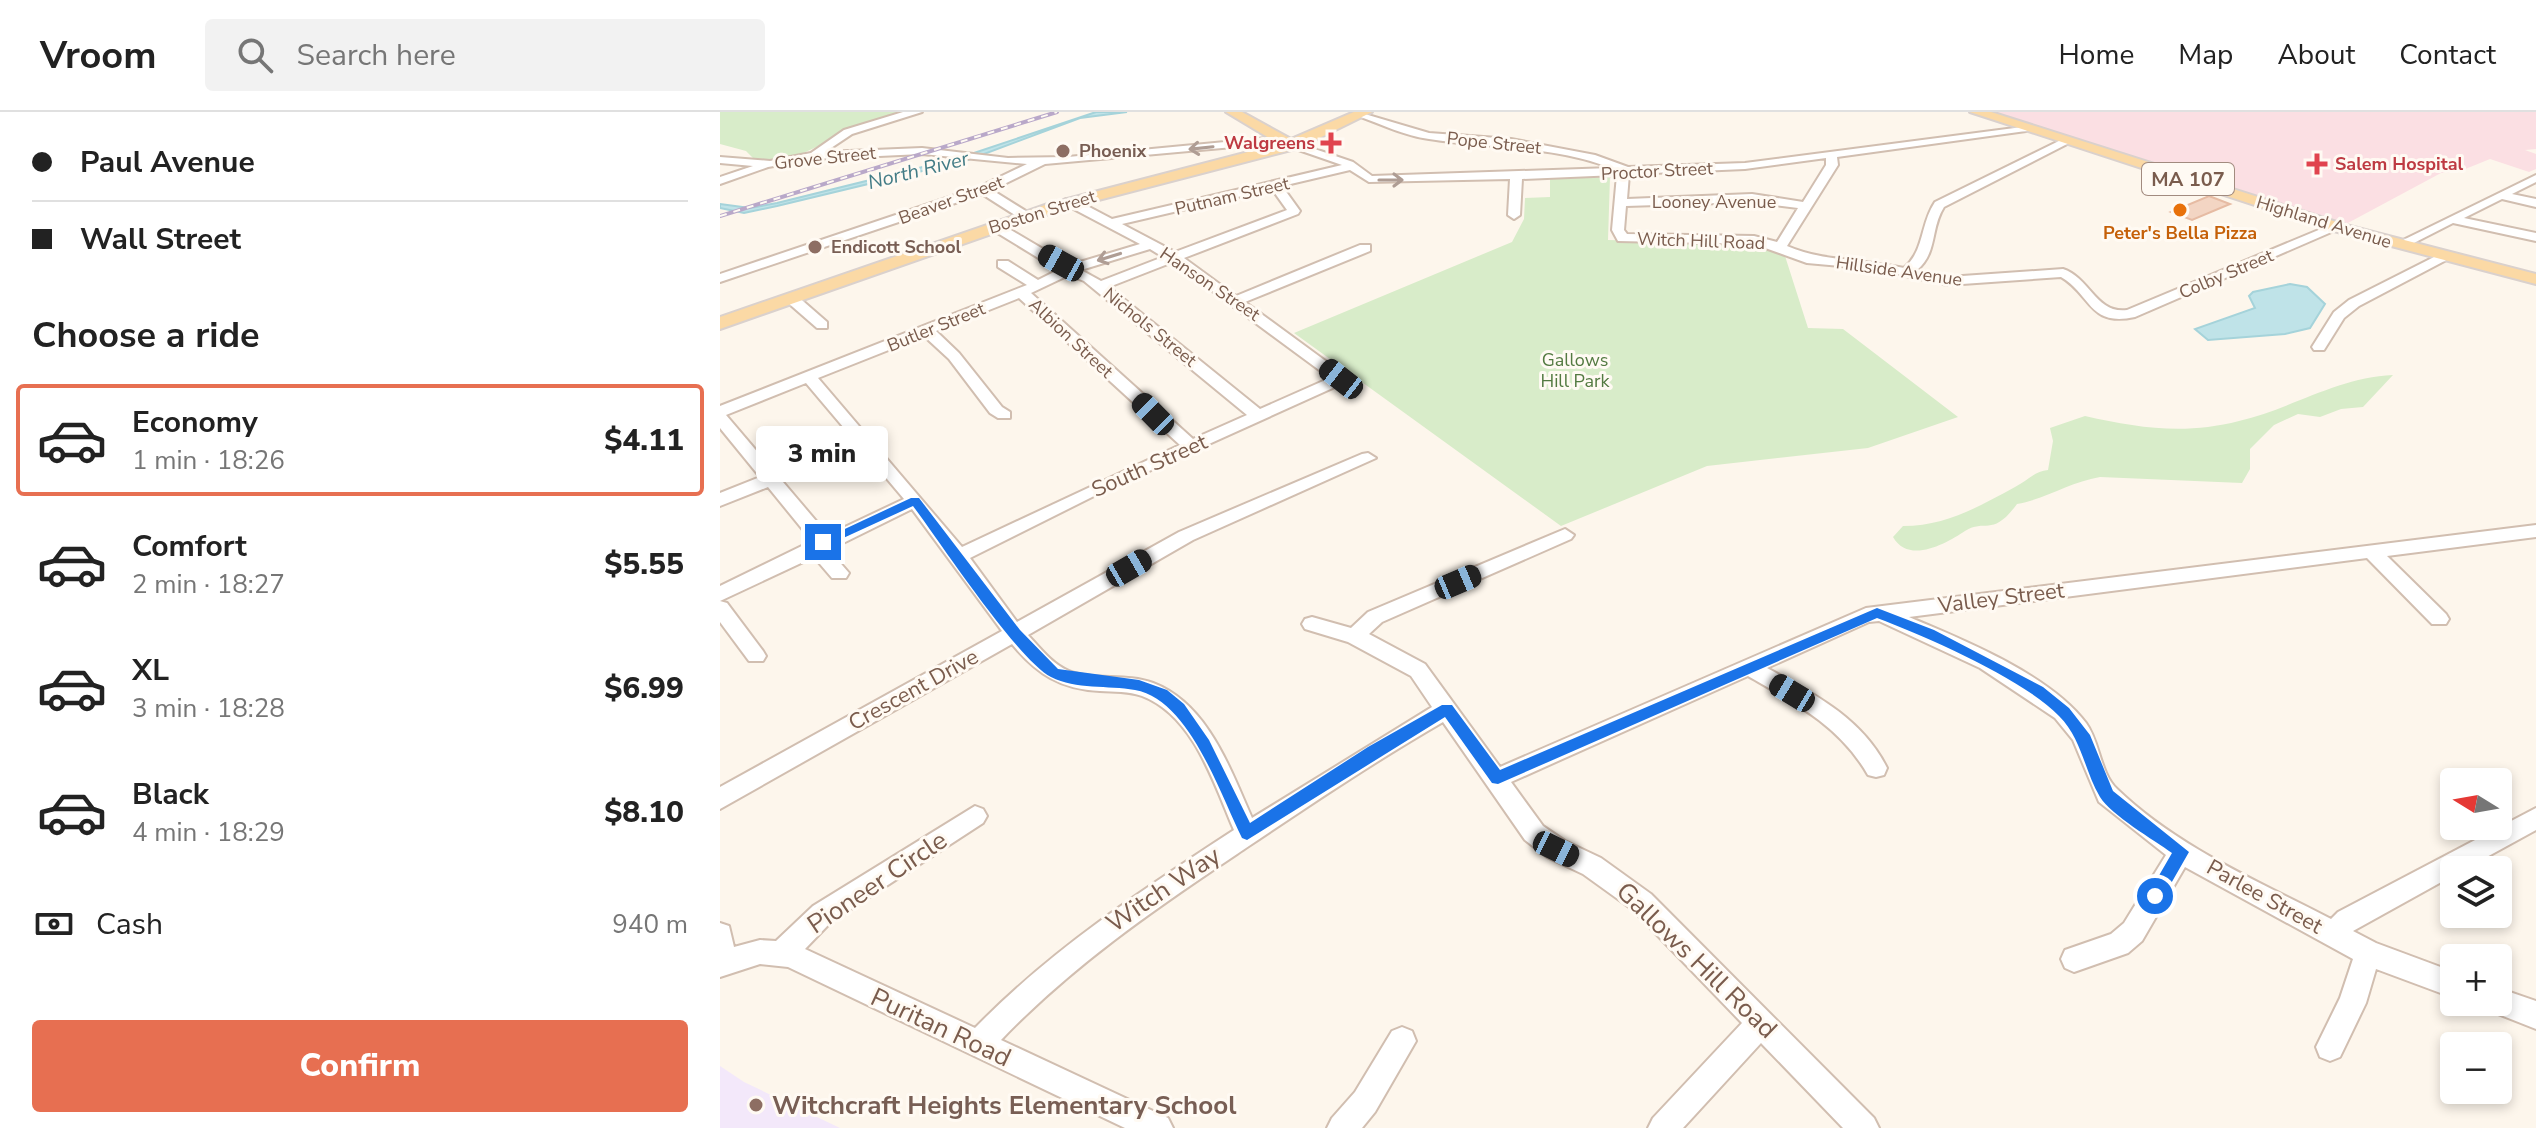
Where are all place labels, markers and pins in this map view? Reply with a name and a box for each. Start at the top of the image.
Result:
place label: Walgreens [1224,131,1315,155]
marker: Walgreens [1322,134,1340,152]
place label: Phoenix [1079,139,1147,163]
marker: Phoenix [1054,142,1072,160]
place label: Salem Hospital [2335,152,2463,176]
marker: Salem Hospital [2306,153,2328,175]
marker: Peter's Bella Pizza [2171,201,2189,219]
place label: Peter's Bella Pizza [2103,221,2257,245]
place label: Endicott School [831,235,962,259]
marker: Endicott School [806,238,824,256]
place label: Witchcraft Heights Elementary School [772,1088,1237,1123]
marker: Witchcraft Heights Elementary School [747,1096,765,1114]

